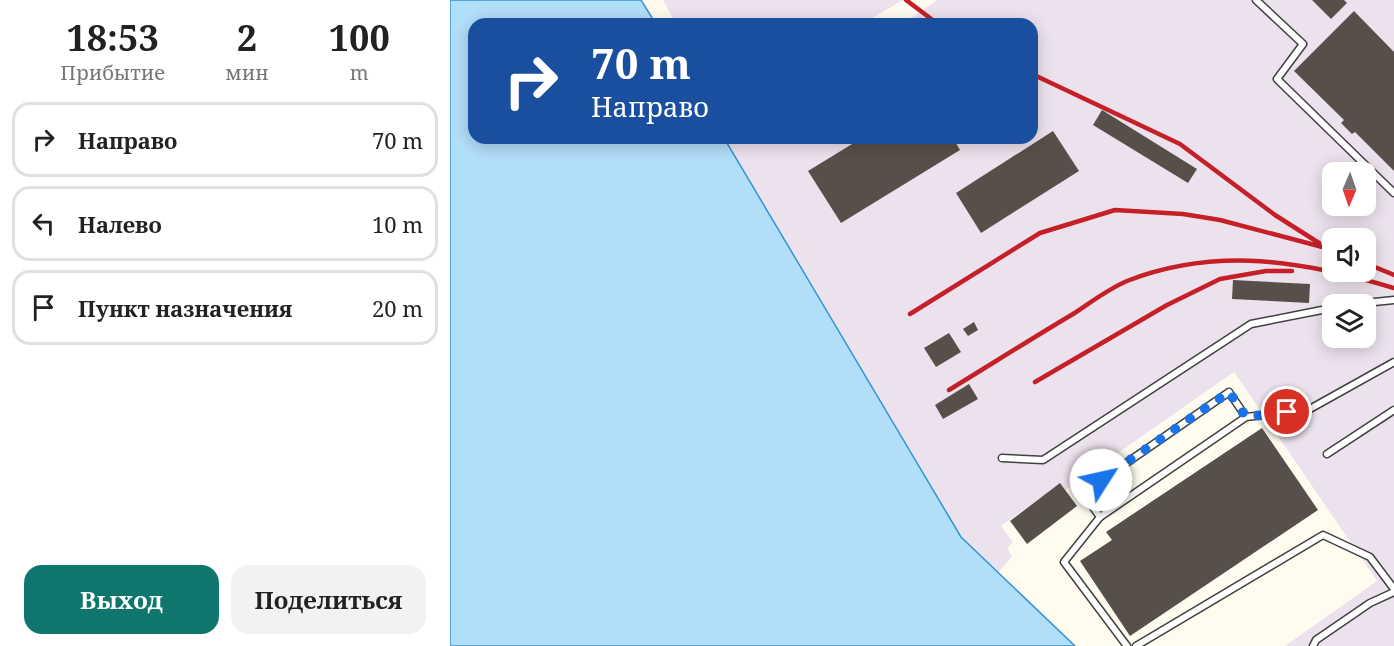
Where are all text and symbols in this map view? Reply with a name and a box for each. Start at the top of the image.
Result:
text: 18:53 [66,13,159,62]
text: 2 [237,13,257,62]
text: 100 [329,13,390,62]
text: 70 m [591,34,691,91]
icon: right [492,42,570,120]
text: Прибытие [60,59,165,86]
text: мин [225,59,269,86]
text: m [350,59,369,86]
text: Направо [591,88,709,125]
icon: right [27,123,60,156]
text: Направо [78,125,177,155]
text: 70 m [372,125,423,155]
north arrow [1322,162,1376,216]
map controls [1322,162,1376,348]
icon: left [27,207,60,240]
text: Налево [78,209,162,239]
text: 10 m [372,209,423,239]
button: sound [1322,228,1376,282]
icon: arrive [27,291,60,324]
text: Пункт назначения [78,293,292,323]
text: 20 m [372,293,423,323]
button: layers [1322,294,1376,348]
pin [1261,386,1312,437]
icon: arrive [1270,395,1303,428]
position arrow [1069,448,1133,512]
button: Выход [24,565,219,634]
button: Поделиться [231,565,426,634]

